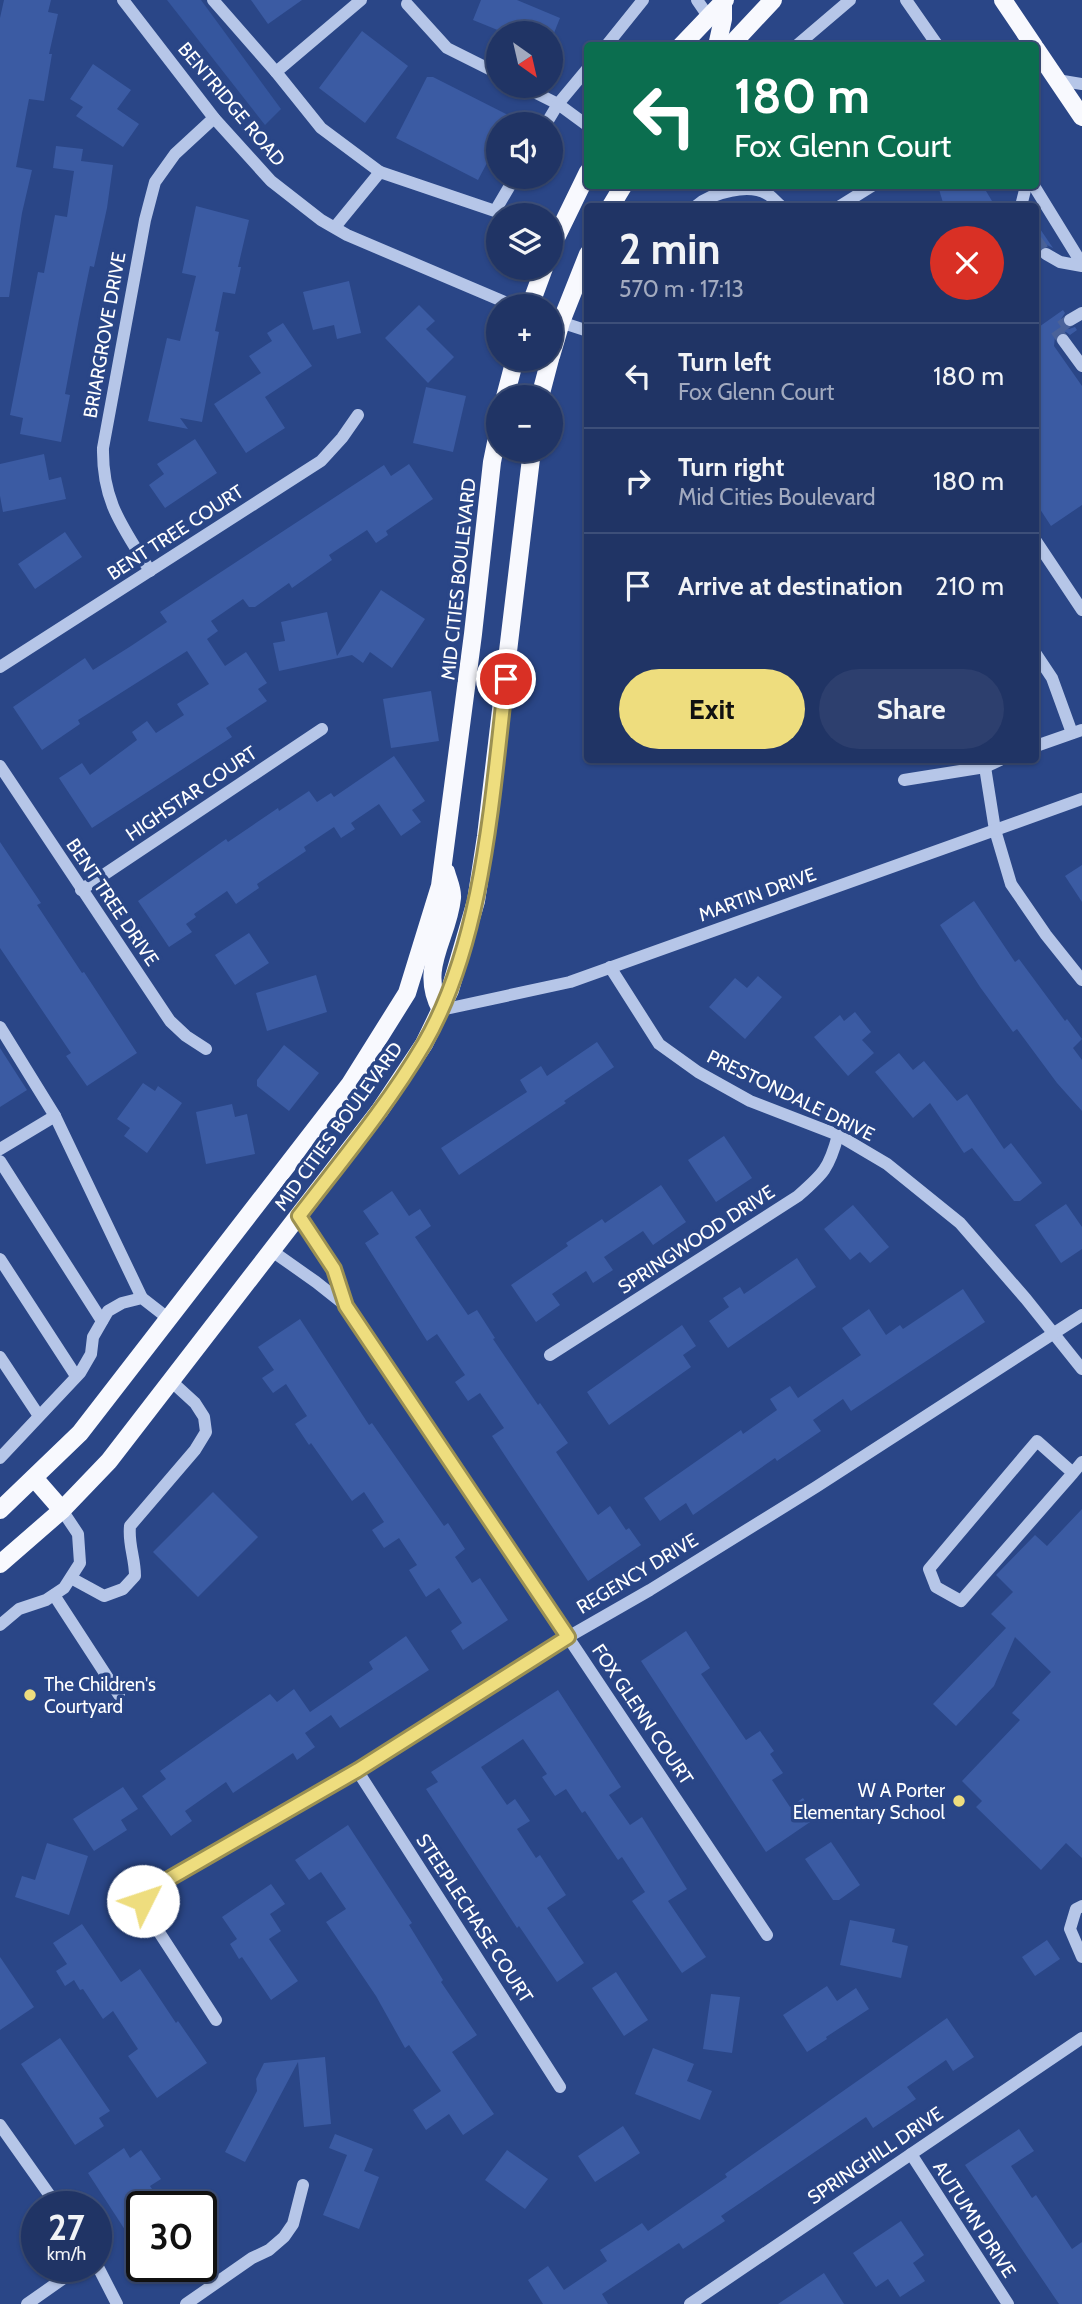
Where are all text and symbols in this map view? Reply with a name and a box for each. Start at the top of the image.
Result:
north arrow [486,21,564,98]
map controls [486,21,563,462]
street label: BENTRIDGE ROAD [173,38,290,171]
text: 180 m [734,66,870,125]
icon: left [619,70,710,161]
button: sound [486,112,563,189]
text: Fox Glenn Court [734,126,951,165]
button: layers [486,203,563,280]
text: 2 min [619,223,720,275]
button: close [930,226,1004,300]
street label: BRIARGROVE DRIVE [79,250,130,420]
text: 570 m · 17:13 [619,275,744,303]
button: + [486,294,563,371]
text: Turn left [678,346,771,378]
icon: left [619,357,657,395]
text: 180 m [933,360,1004,392]
text: Fox Glenn Court [678,378,834,406]
button: − [486,385,563,462]
text: Turn right [678,451,784,483]
icon: right [619,462,657,500]
text: 180 m [933,465,1004,497]
street label: MID CITIES BOULEVARD [436,477,481,681]
street label: BENT TREE COURT [103,480,248,585]
text: Mid Cities Boulevard [678,483,876,511]
icon: arrive [619,567,657,605]
text: Arrive at destination [678,570,903,602]
text: 210 m [935,570,1004,602]
pin [476,649,536,709]
icon: arrive [487,660,525,698]
button: Exit [619,669,805,749]
button: Share [819,669,1004,749]
street label: HIGHSTAR COURT [121,741,261,846]
street label: BENT TREE DRIVE [61,834,164,970]
street label: MARTIN DRIVE [695,863,819,926]
street label: MID CITIES BOULEVARD [269,1037,408,1215]
street label: PRESTONDALE DRIVE [703,1045,878,1146]
street label: SPRINGWOOD DRIVE [614,1180,779,1299]
street label: REGENCY DRIVE [572,1528,702,1619]
street label: FOX GLENN COURT [587,1640,698,1789]
place label: The Children's Courtyard [44,1673,156,1718]
marker: The Children's Courtyard [22,1687,38,1703]
place label: W A Porter Elementary School [793,1779,946,1824]
marker: W A Porter Elementary School [951,1793,967,1809]
street label: STEEPLECHASE COURT [411,1829,538,2007]
position arrow [106,1864,180,1938]
street label: SPRINGHILL DRIVE [803,2102,947,2209]
street label: AUTUMN DRIVE [928,2157,1021,2282]
speed limit sign: 30 [126,2191,217,2282]
text: 27 [48,2206,85,2249]
text: km/h [47,2243,86,2265]

